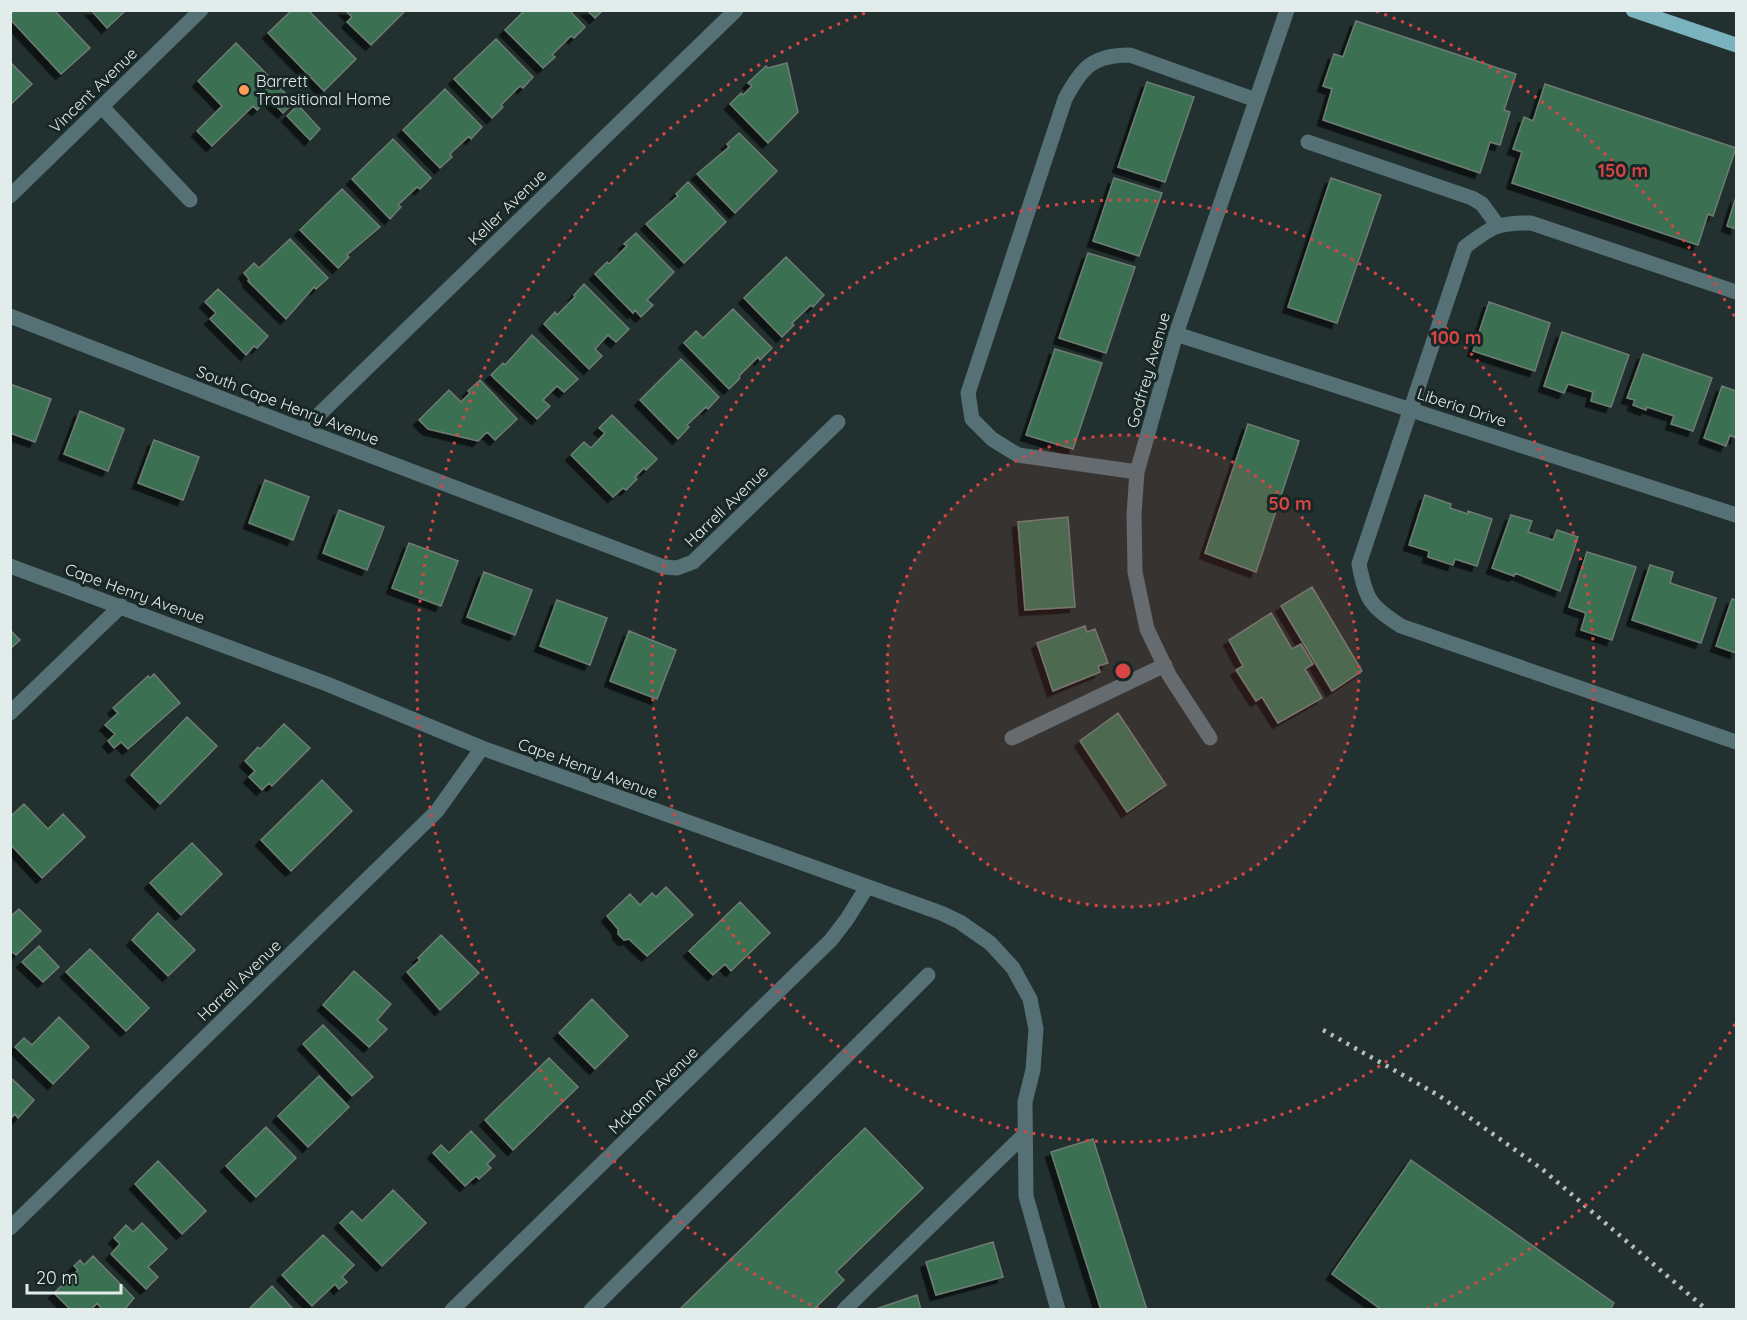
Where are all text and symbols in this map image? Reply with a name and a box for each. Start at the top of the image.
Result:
street label: Vincent Avenue [45,43,141,137]
place label: Barrett Transitional Home [256,71,391,109]
marker: Barrett Transitional Home [237,83,251,97]
text: 150 m [1598,159,1648,182]
street label: Keller Avenue [464,165,550,249]
street label: Godfrey Avenue [1122,310,1174,430]
text: 100 m [1431,326,1481,349]
street label: South Cape Henry Avenue [194,361,382,449]
street label: Liberia Drive [1415,383,1509,431]
street label: Harrell Avenue [680,461,772,551]
text: 50 m [1268,492,1312,515]
street label: Cape Henry Avenue [62,558,208,628]
centre of rings [1113,661,1133,681]
street label: Cape Henry Avenue [515,733,661,803]
street label: Harrell Avenue [193,935,285,1025]
street label: Mckann Avenue [604,1042,702,1138]
scale bar [27,1257,122,1295]
text: 20 m [36,1266,78,1289]

